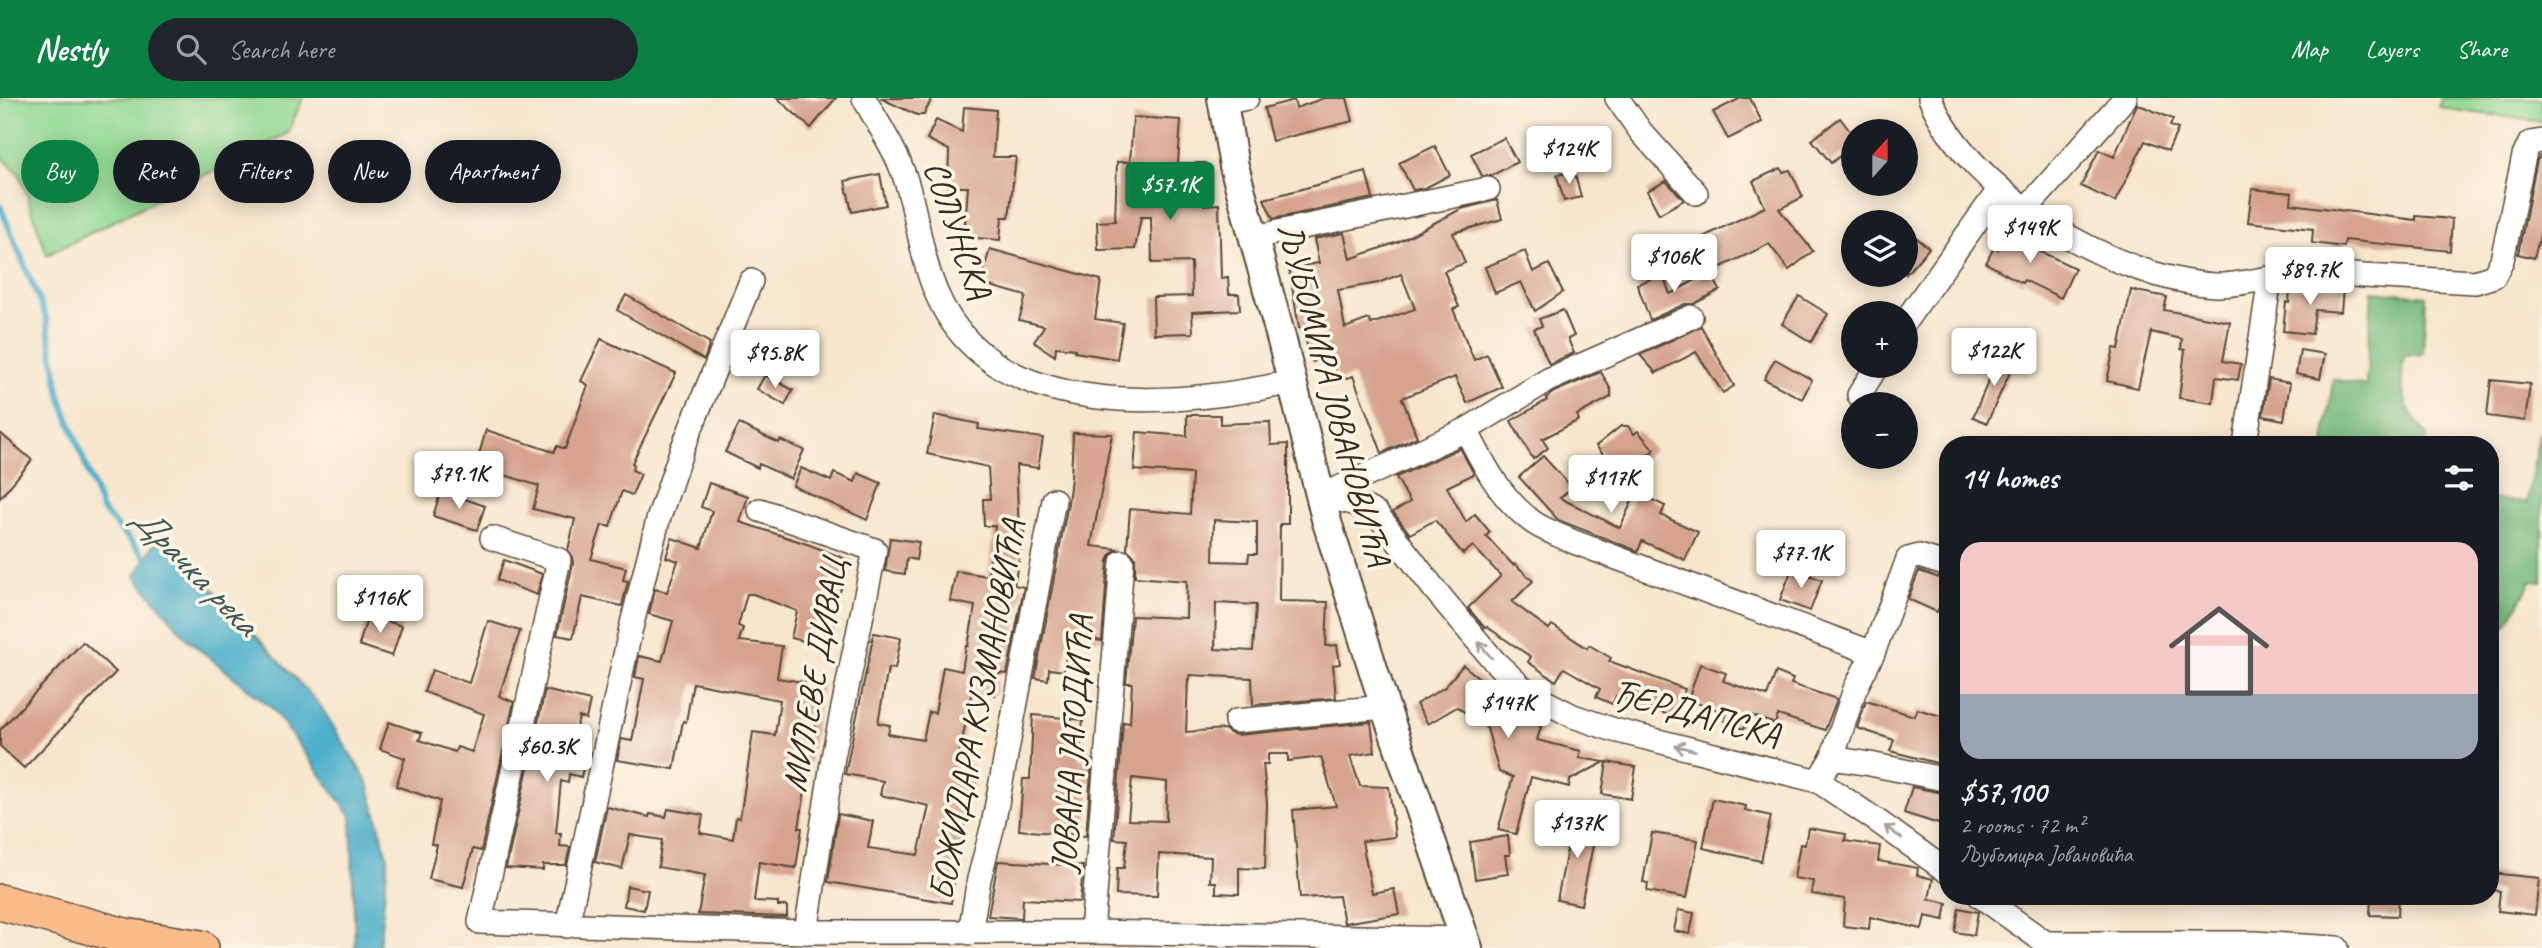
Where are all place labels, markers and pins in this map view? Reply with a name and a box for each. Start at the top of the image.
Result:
pin: $124K [1520,126,1618,186]
pin: $57.1K [1113,162,1227,222]
pin: $149K [1981,206,2079,265]
pin: $106K [1625,234,1723,294]
pin: $89.7K [2253,248,2367,307]
pin: $122K [1945,328,2043,388]
pin: $95.8K [718,330,832,390]
pin: $79.1K [402,452,516,511]
pin: $117K [1562,456,1660,515]
pin: $77.1K [1744,531,1858,590]
pin: $116K [331,575,429,635]
pin: $147K [1459,680,1557,740]
pin: $60.3K [490,724,604,784]
pin: $137K [1528,800,1626,860]

